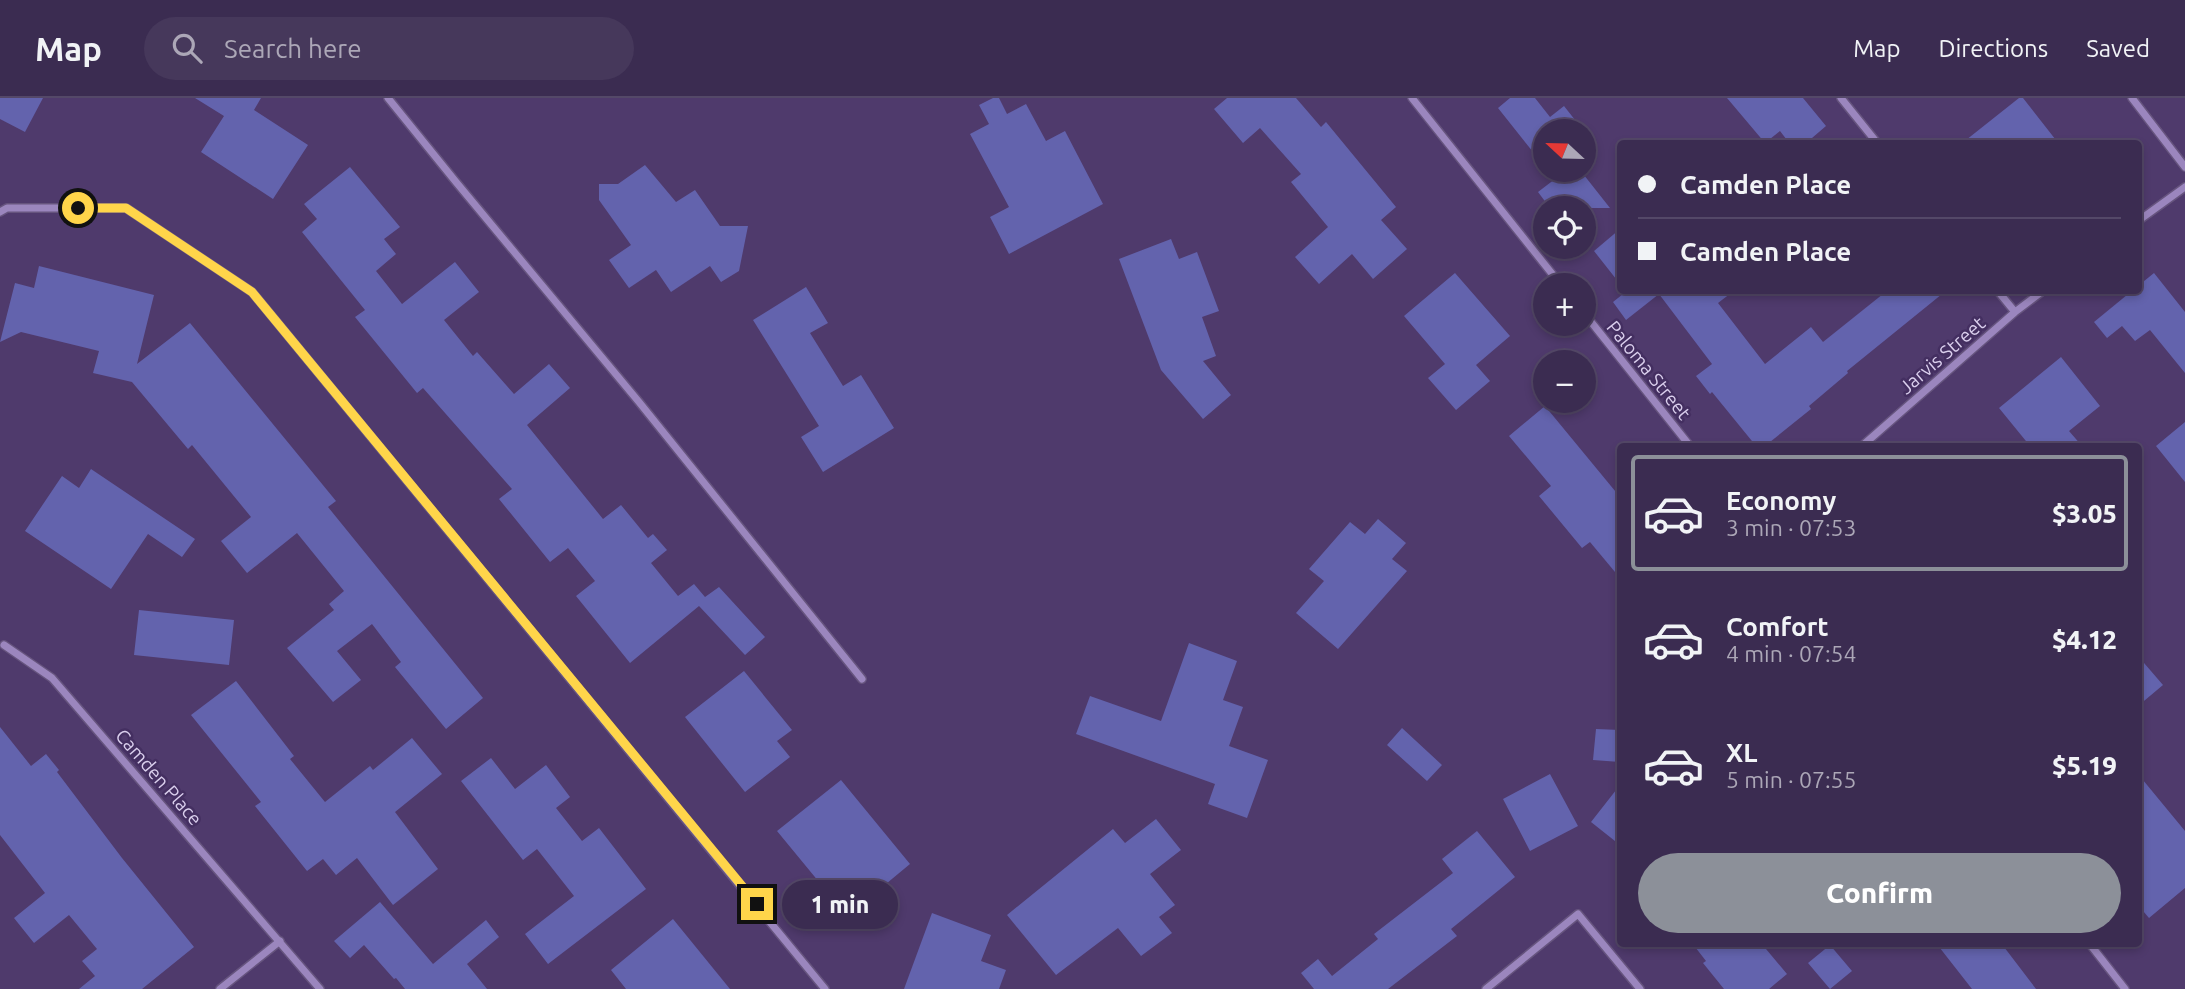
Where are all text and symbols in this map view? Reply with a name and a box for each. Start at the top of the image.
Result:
search box [144,17,634,80]
icon: search [168,29,206,67]
text: Map [35,30,102,67]
text: Search here [224,34,362,63]
text: Map [1853,35,1900,62]
text: Directions [1938,35,2048,62]
text: Saved [2086,35,2150,62]
north arrow [1533,119,1596,182]
map controls [1533,119,1596,413]
text: Camden Place [1680,170,1851,199]
route start [62,192,94,224]
button: locate [1533,196,1596,259]
text: Camden Place [1680,237,1851,266]
button: + [1533,273,1596,336]
street label: Jarvis Street [1895,311,1990,398]
street label: Paloma Street [1602,316,1696,424]
button: − [1533,350,1596,413]
icon: car [1642,482,1705,545]
text: Economy [1726,486,1836,515]
text: $3.05 [2052,499,2117,528]
text: 3 min · 07:53 [1726,515,1857,540]
icon: car [1642,608,1705,671]
text: Comfort [1726,612,1829,641]
text: $4.12 [2052,625,2117,654]
text: 4 min · 07:54 [1726,641,1857,666]
street label: Camden Place [111,724,207,830]
icon: car [1642,734,1705,797]
text: XL [1726,738,1757,767]
text: $5.19 [2052,751,2117,780]
text: 5 min · 07:55 [1726,767,1857,792]
button: Confirm [1638,853,2121,933]
callout: 1 min [782,880,897,928]
route end [741,888,773,920]
text: 1 min [811,892,869,917]

